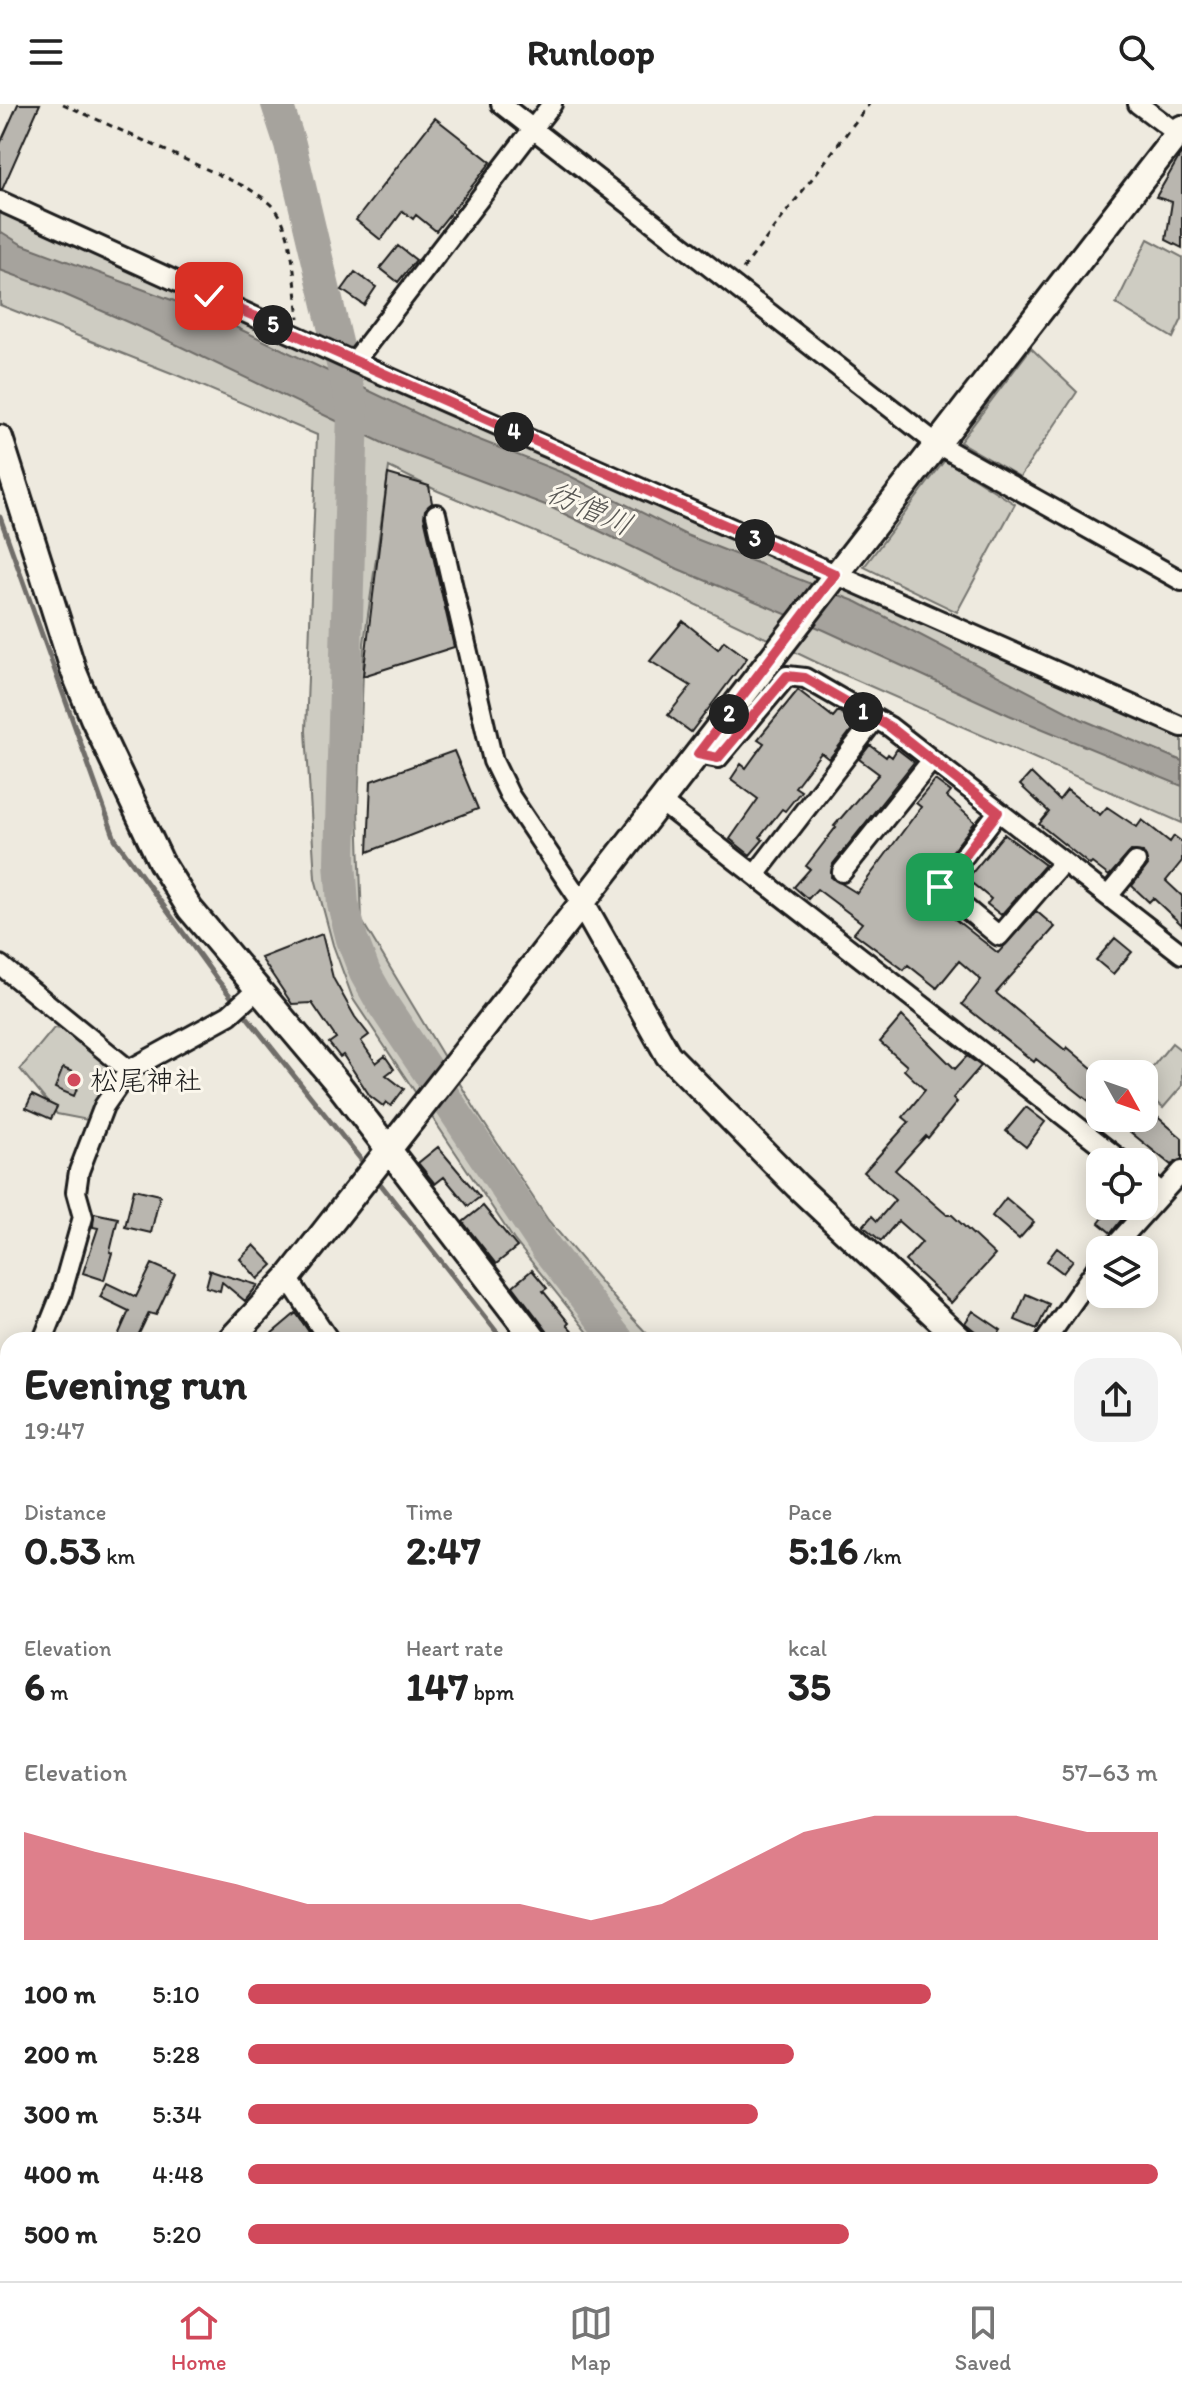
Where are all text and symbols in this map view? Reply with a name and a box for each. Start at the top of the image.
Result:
icon: menu [24,30,68,74]
icon: search [1114,30,1158,74]
text: Runloop [527,31,655,74]
pin [175,262,243,330]
icon: check [187,274,231,318]
pin: 5 [253,305,293,345]
text: 5 [267,311,279,338]
pin: 4 [494,412,534,452]
text: 4 [507,418,521,445]
water label: 彷僧川 [541,473,639,543]
pin: 3 [735,519,775,559]
text: 3 [749,525,761,552]
pin: 1 [843,692,883,732]
pin: 2 [709,694,749,734]
text: 1 [858,698,868,725]
text: 2 [723,700,735,727]
pin [906,853,974,921]
icon: arrive [918,865,962,909]
north arrow [1086,1060,1158,1132]
map controls [1086,1060,1158,1308]
place label: 松尾神社 [90,1063,202,1097]
marker: 松尾神社 [65,1071,83,1089]
button: locate [1086,1148,1158,1220]
button: layers [1086,1236,1158,1308]
text: Evening run [24,1357,247,1410]
button: share [1074,1358,1158,1442]
text: 19:47 [24,1414,85,1446]
text: Distance [24,1499,106,1526]
text: Time [406,1499,453,1526]
text: Pace [788,1499,832,1526]
text: 0.53 [24,1526,101,1574]
text: 2:47 [406,1526,481,1574]
text: 5:16 [788,1526,859,1574]
text: km [101,1543,135,1570]
text: /km [859,1543,902,1570]
text: Elevation [24,1635,111,1662]
text: Heart rate [406,1635,503,1662]
text: kcal [788,1635,827,1662]
text: 6 [24,1662,45,1710]
text: 147 [406,1662,468,1710]
text: 35 [788,1662,831,1710]
text: m [45,1679,69,1706]
text: bpm [468,1679,514,1706]
text: Elevation [24,1756,127,1788]
text: 57–63 m [1061,1756,1158,1788]
text: 100 m [24,1978,96,2010]
text: 5:10 [152,1978,200,2010]
text: 200 m [24,2038,97,2070]
text: 5:28 [152,2038,200,2070]
text: 300 m [24,2098,98,2130]
text: 5:34 [152,2098,202,2130]
text: 400 m [24,2158,99,2190]
text: 4:48 [152,2158,204,2190]
text: 500 m [24,2218,97,2250]
text: 5:20 [152,2218,202,2250]
tab: Home [171,2301,227,2376]
tab: Map [569,2301,613,2376]
tab: Saved [955,2301,1011,2376]

